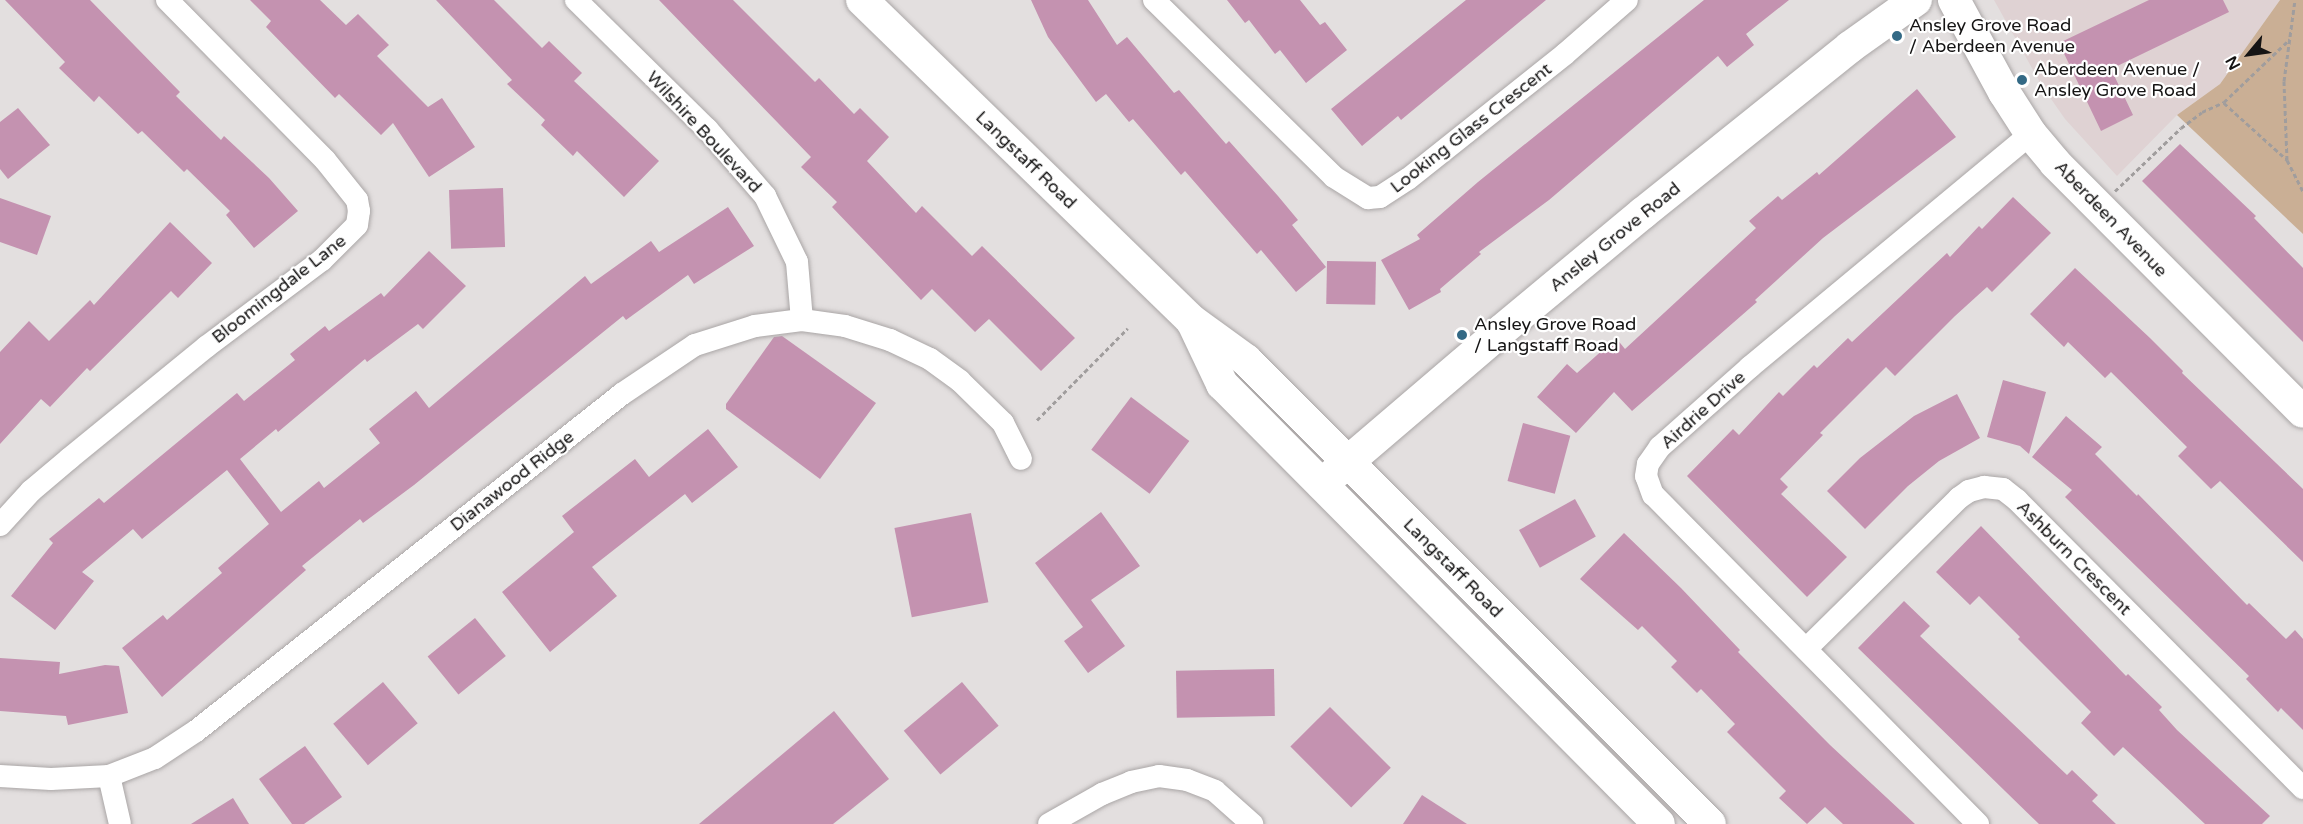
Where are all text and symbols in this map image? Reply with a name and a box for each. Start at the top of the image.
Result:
place label: Ansley Grove Road / Aberdeen Avenue [1909,15,2075,57]
north arrow [2219,24,2279,84]
marker: Ansley Grove Road / Aberdeen Avenue [1890,29,1904,43]
text: N [2221,52,2245,73]
street label: Looking Glass Crescent [1386,58,1556,198]
place label: Aberdeen Avenue / Ansley Grove Road [2034,59,2200,101]
street label: Wilshire Boulevard [642,67,766,197]
marker: Aberdeen Avenue / Ansley Grove Road [2015,73,2029,87]
street label: Langstaff Road [971,106,1081,214]
street label: Aberdeen Avenue [2050,156,2172,282]
street label: Ansley Grove Road [1545,177,1685,297]
street label: Bloomingdale Lane [208,230,350,348]
place label: Ansley Grove Road / Langstaff Road [1474,314,1636,356]
marker: Ansley Grove Road / Langstaff Road [1455,328,1469,342]
street label: Airdrie Drive [1656,366,1750,454]
street label: Dianawood Ridge [446,426,578,536]
street label: Ashburn Crescent [2012,496,2136,620]
street label: Langstaff Road [1399,514,1507,622]

